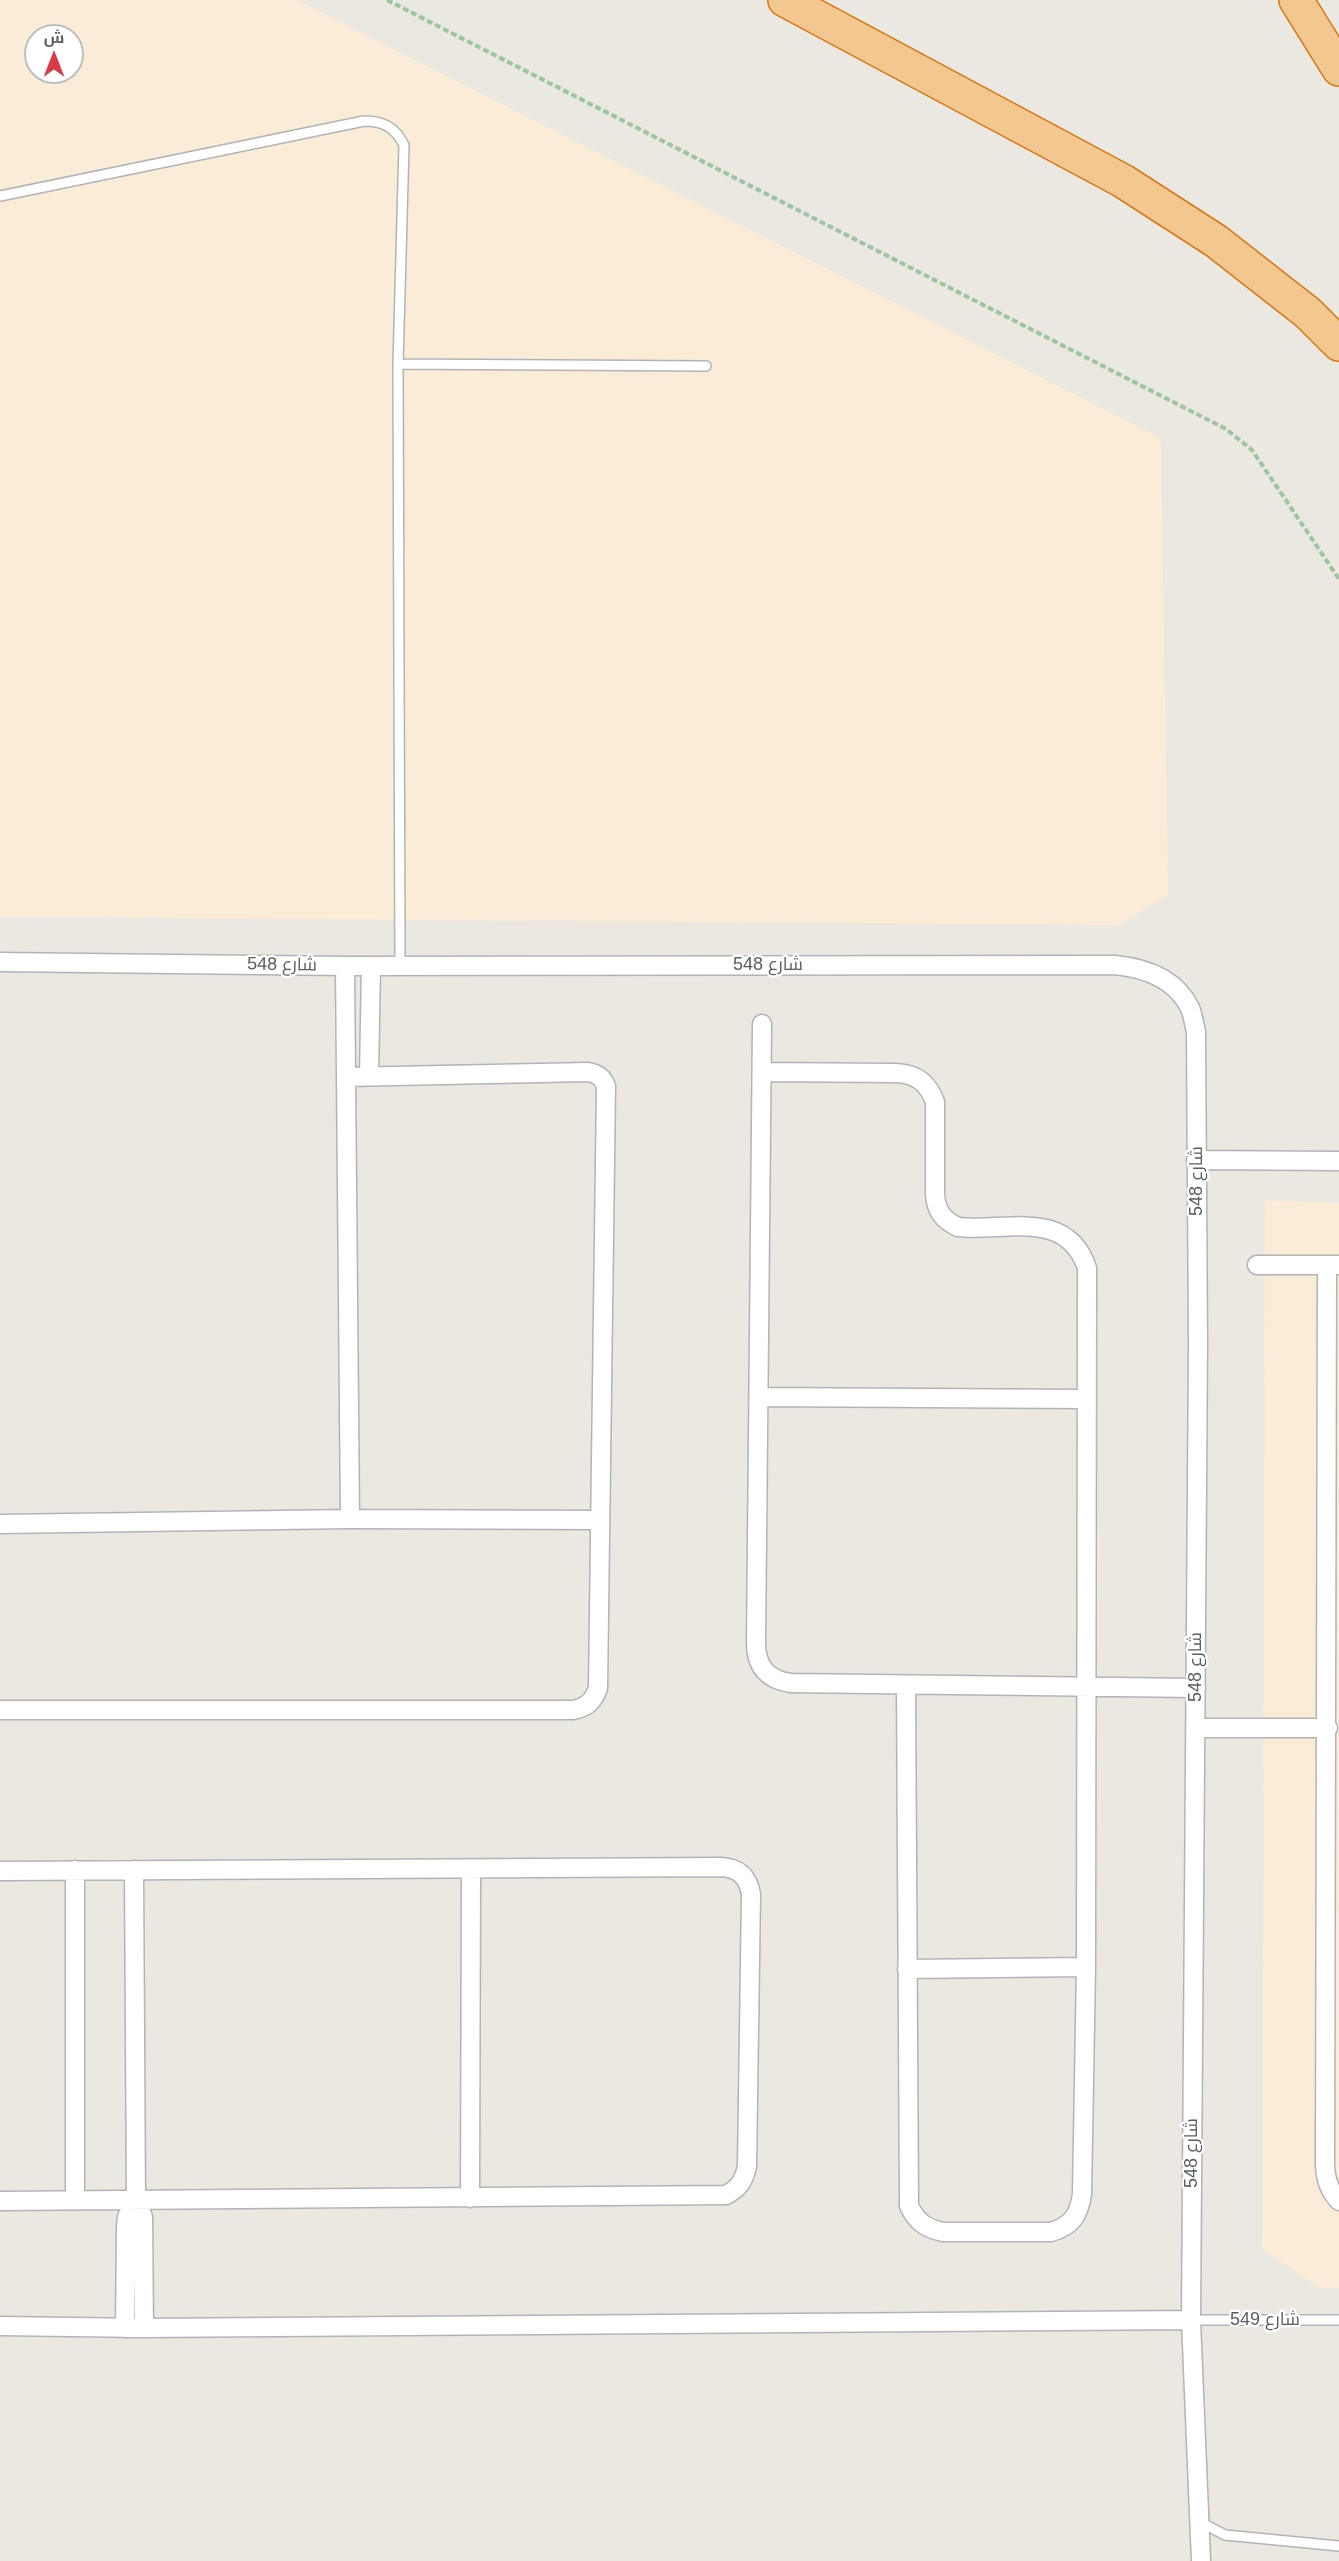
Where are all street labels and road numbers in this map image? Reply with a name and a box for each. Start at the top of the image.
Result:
street label: شارع 548 [247,954,317,976]
street label: شارع 548 [733,954,803,976]
street label: شارع 548 [1186,1146,1208,1216]
street label: شارع 548 [1185,1632,1207,1702]
street label: شارع 548 [1181,2118,1203,2188]
street label: شارع 549 [1230,2309,1300,2331]

